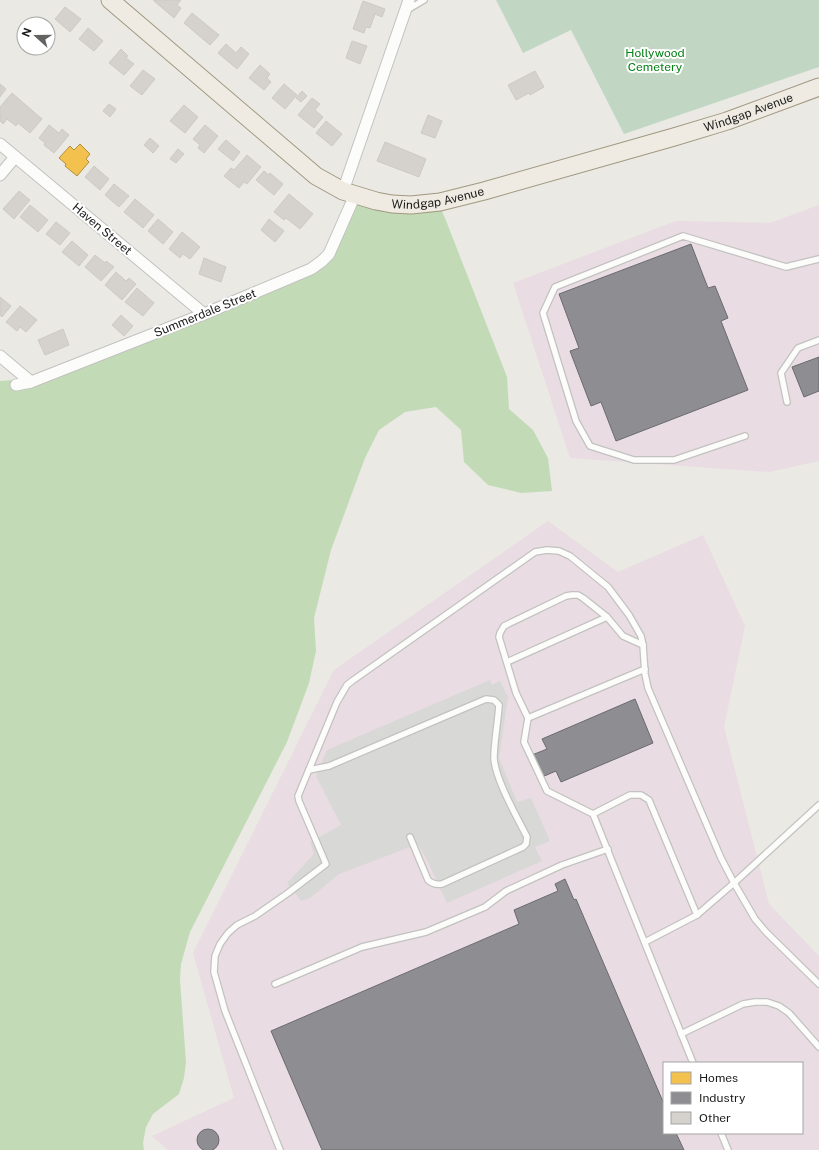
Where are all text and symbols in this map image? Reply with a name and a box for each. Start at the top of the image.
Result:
north arrow [16,16,56,56]
text: N [20,26,34,39]
park label: Hollywood Cemetery [625,46,685,74]
street label: Windgap Avenue [702,90,795,135]
street label: Windgap Avenue [391,184,486,212]
street label: Haven Street [69,200,135,258]
street label: Summerdale Street [152,286,258,340]
legend [663,1062,803,1134]
text: Homes [699,1071,738,1085]
text: Industry [699,1091,746,1105]
text: Other [699,1111,731,1125]

